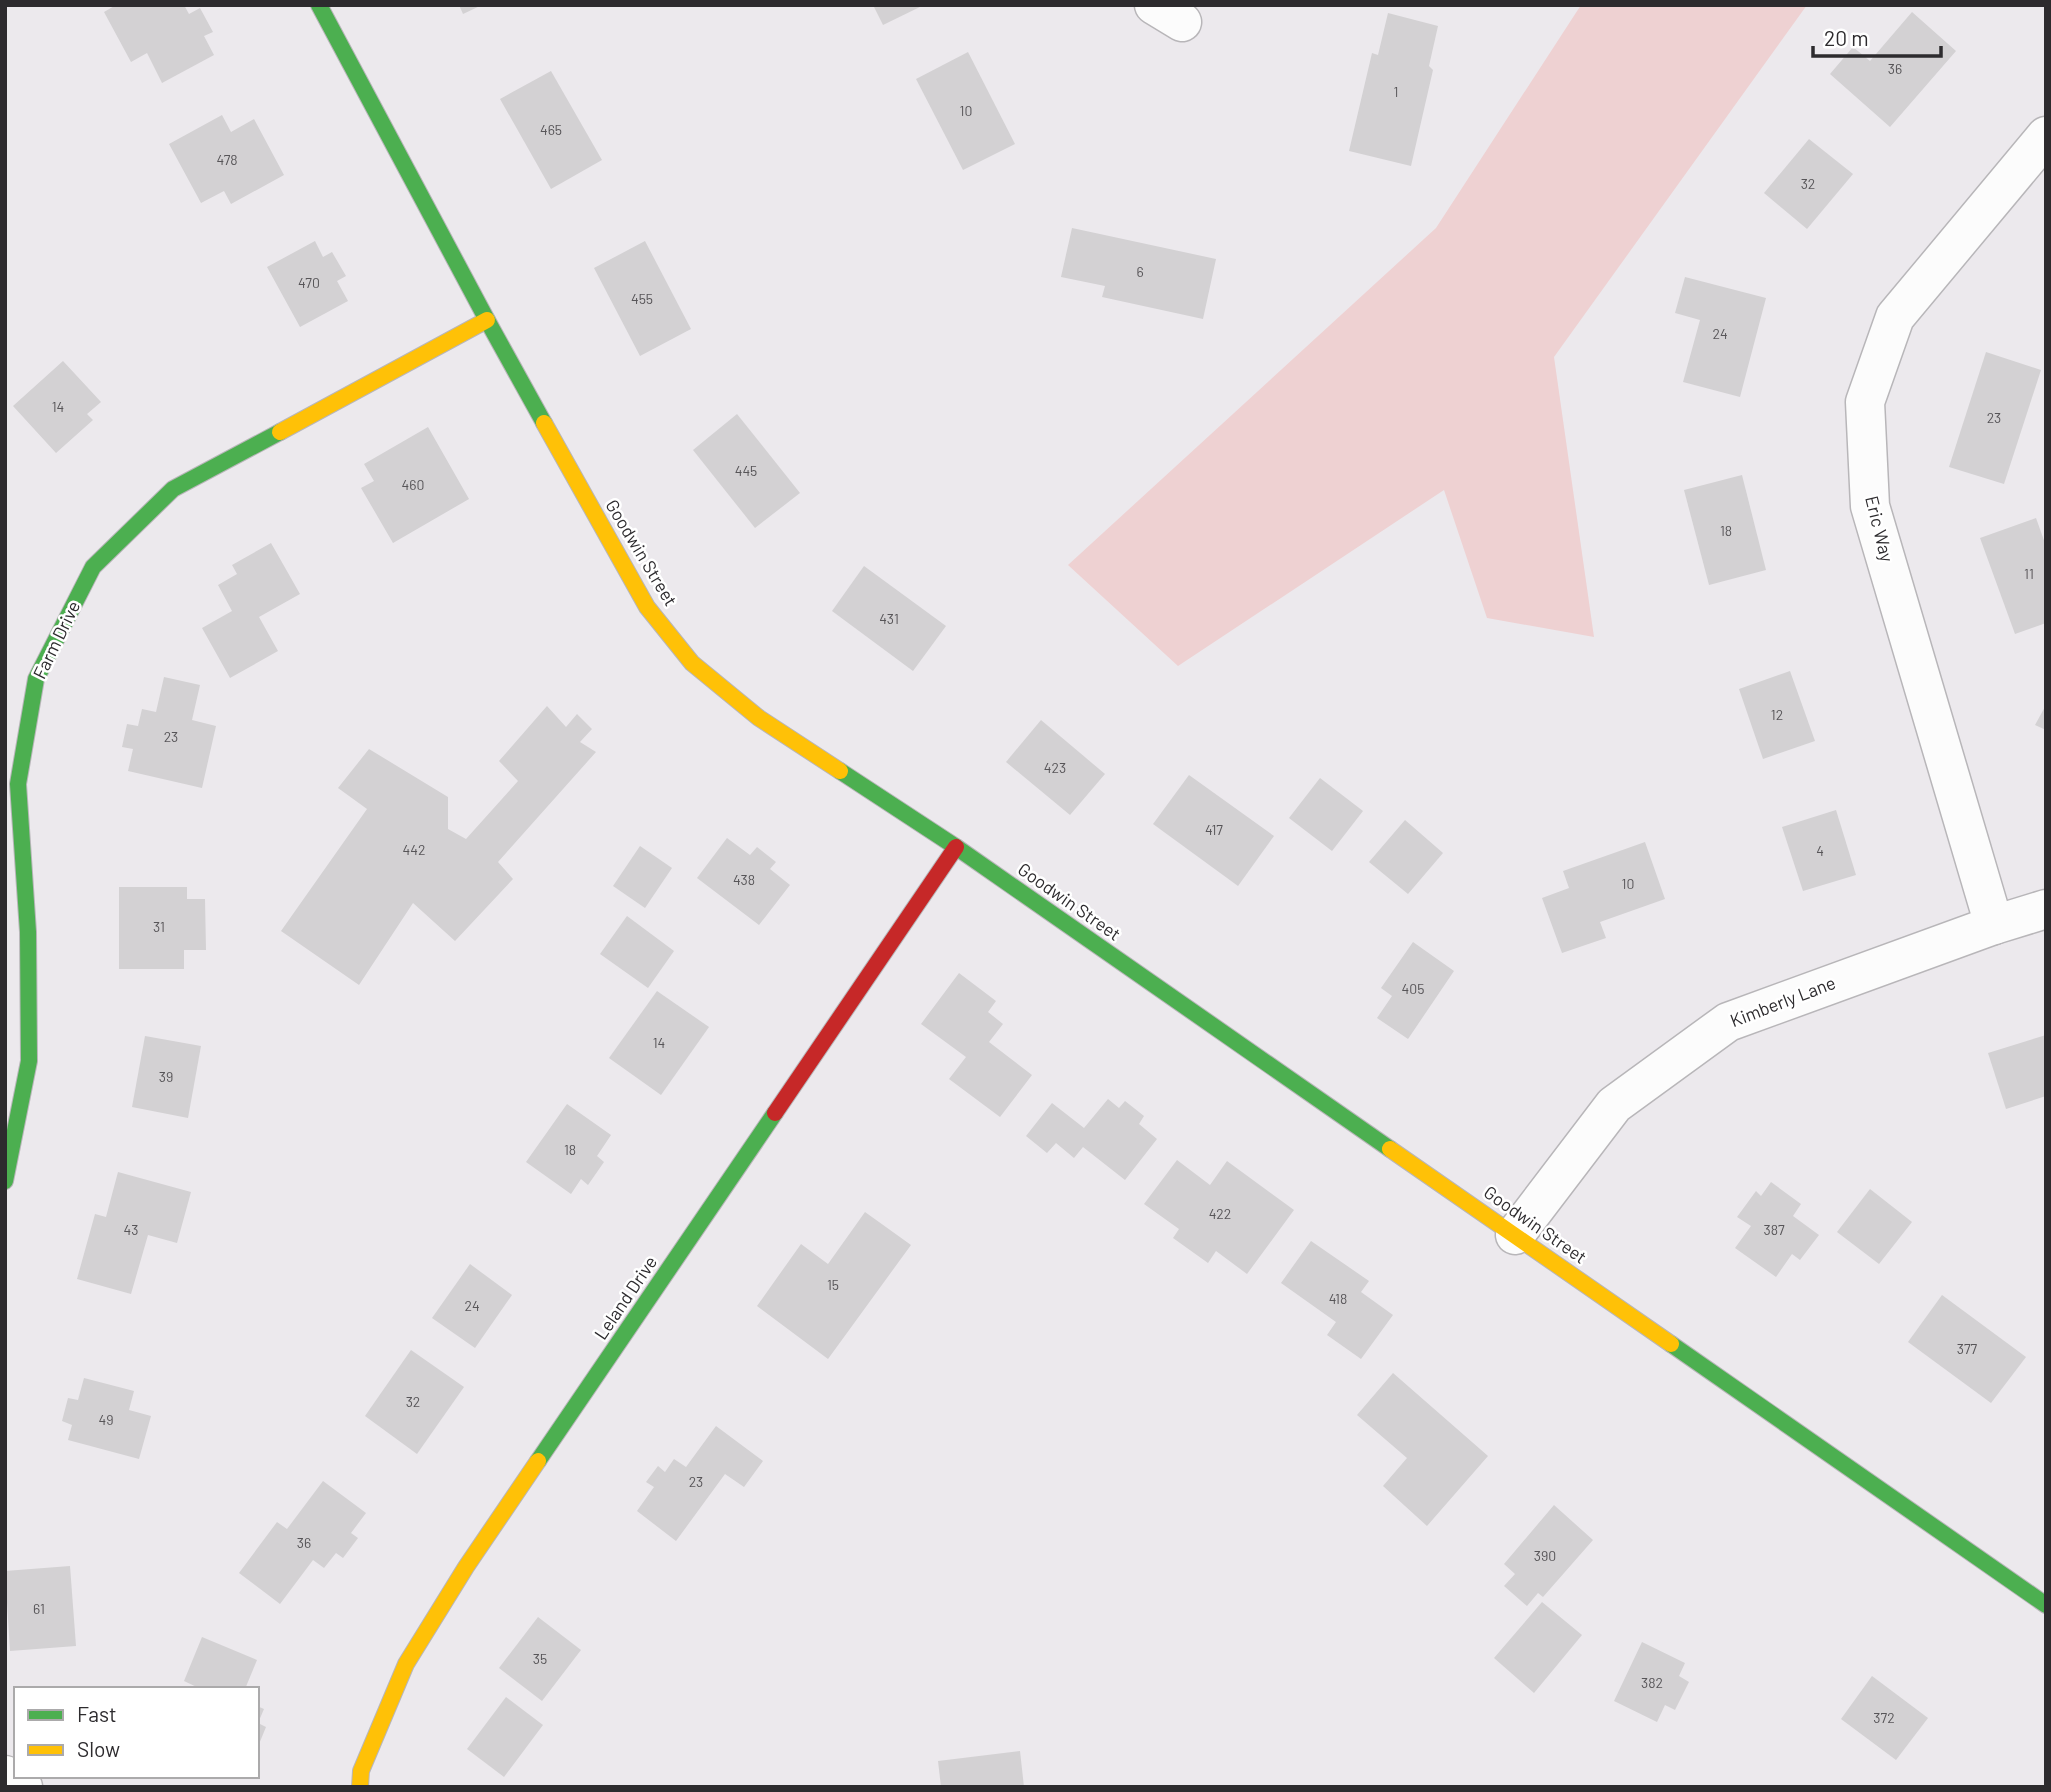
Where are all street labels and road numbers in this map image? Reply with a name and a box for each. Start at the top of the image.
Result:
street label: Eric Way [1861,493,1899,564]
street label: Goodwin Street [601,495,682,610]
street label: Farm Drive [28,597,84,682]
street label: Goodwin Street [1014,858,1125,945]
street label: Kimberly Lane [1727,971,1838,1031]
street label: Goodwin Street [1480,1181,1591,1268]
street label: Leland Drive [589,1251,661,1343]

